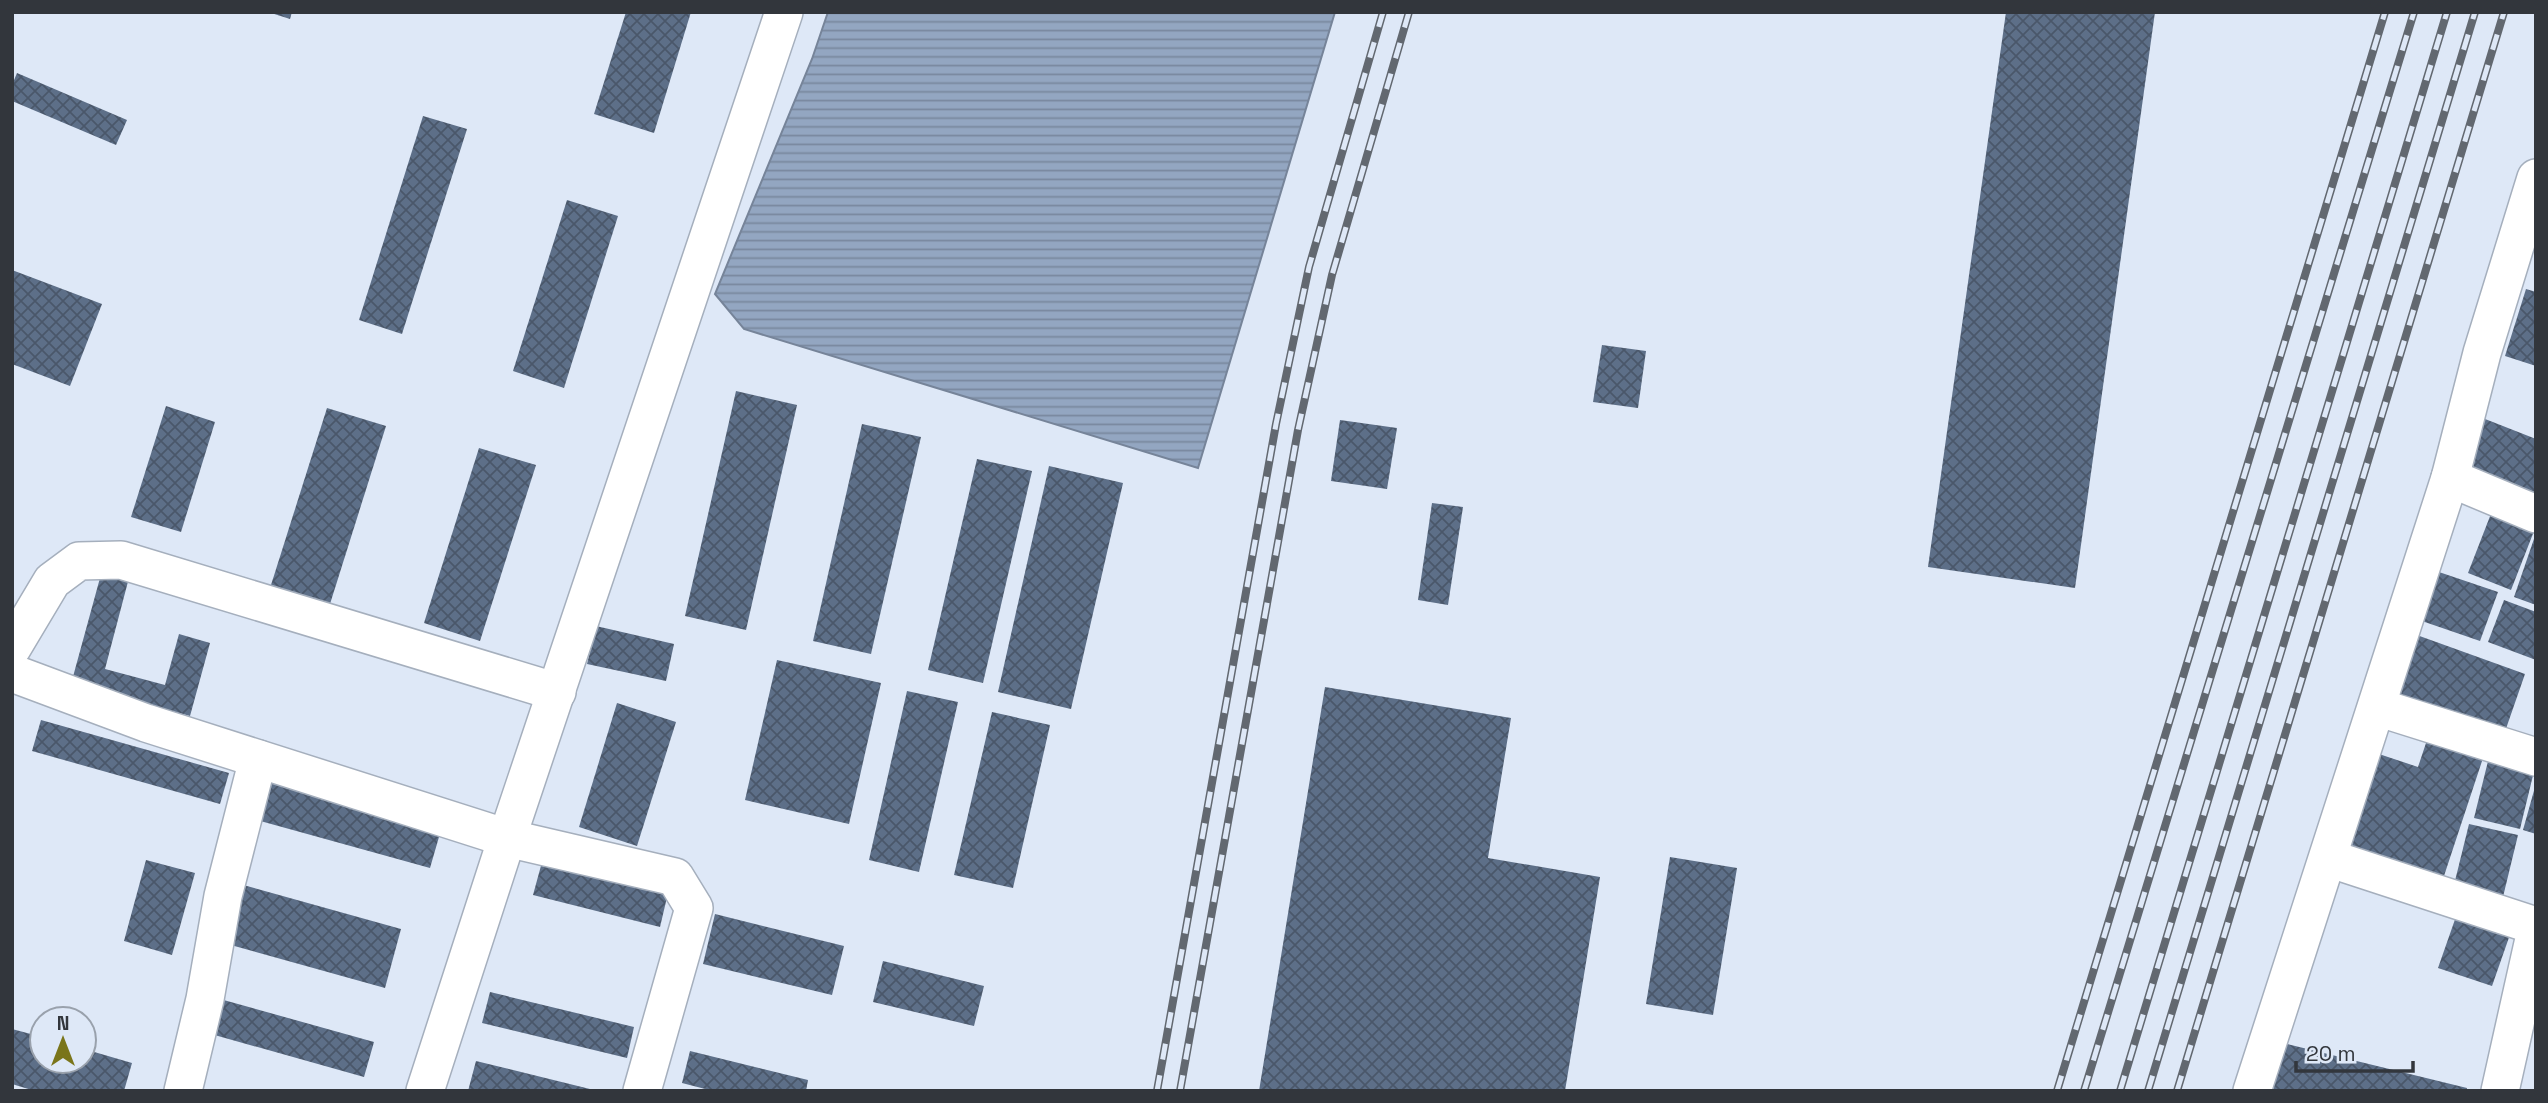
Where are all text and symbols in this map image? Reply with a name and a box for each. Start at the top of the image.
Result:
north arrow [28,1005,98,1075]
text: N [57,1011,69,1036]
scale bar [2296,1030,2413,1074]
text: 20 m [2306,1040,2356,1067]

